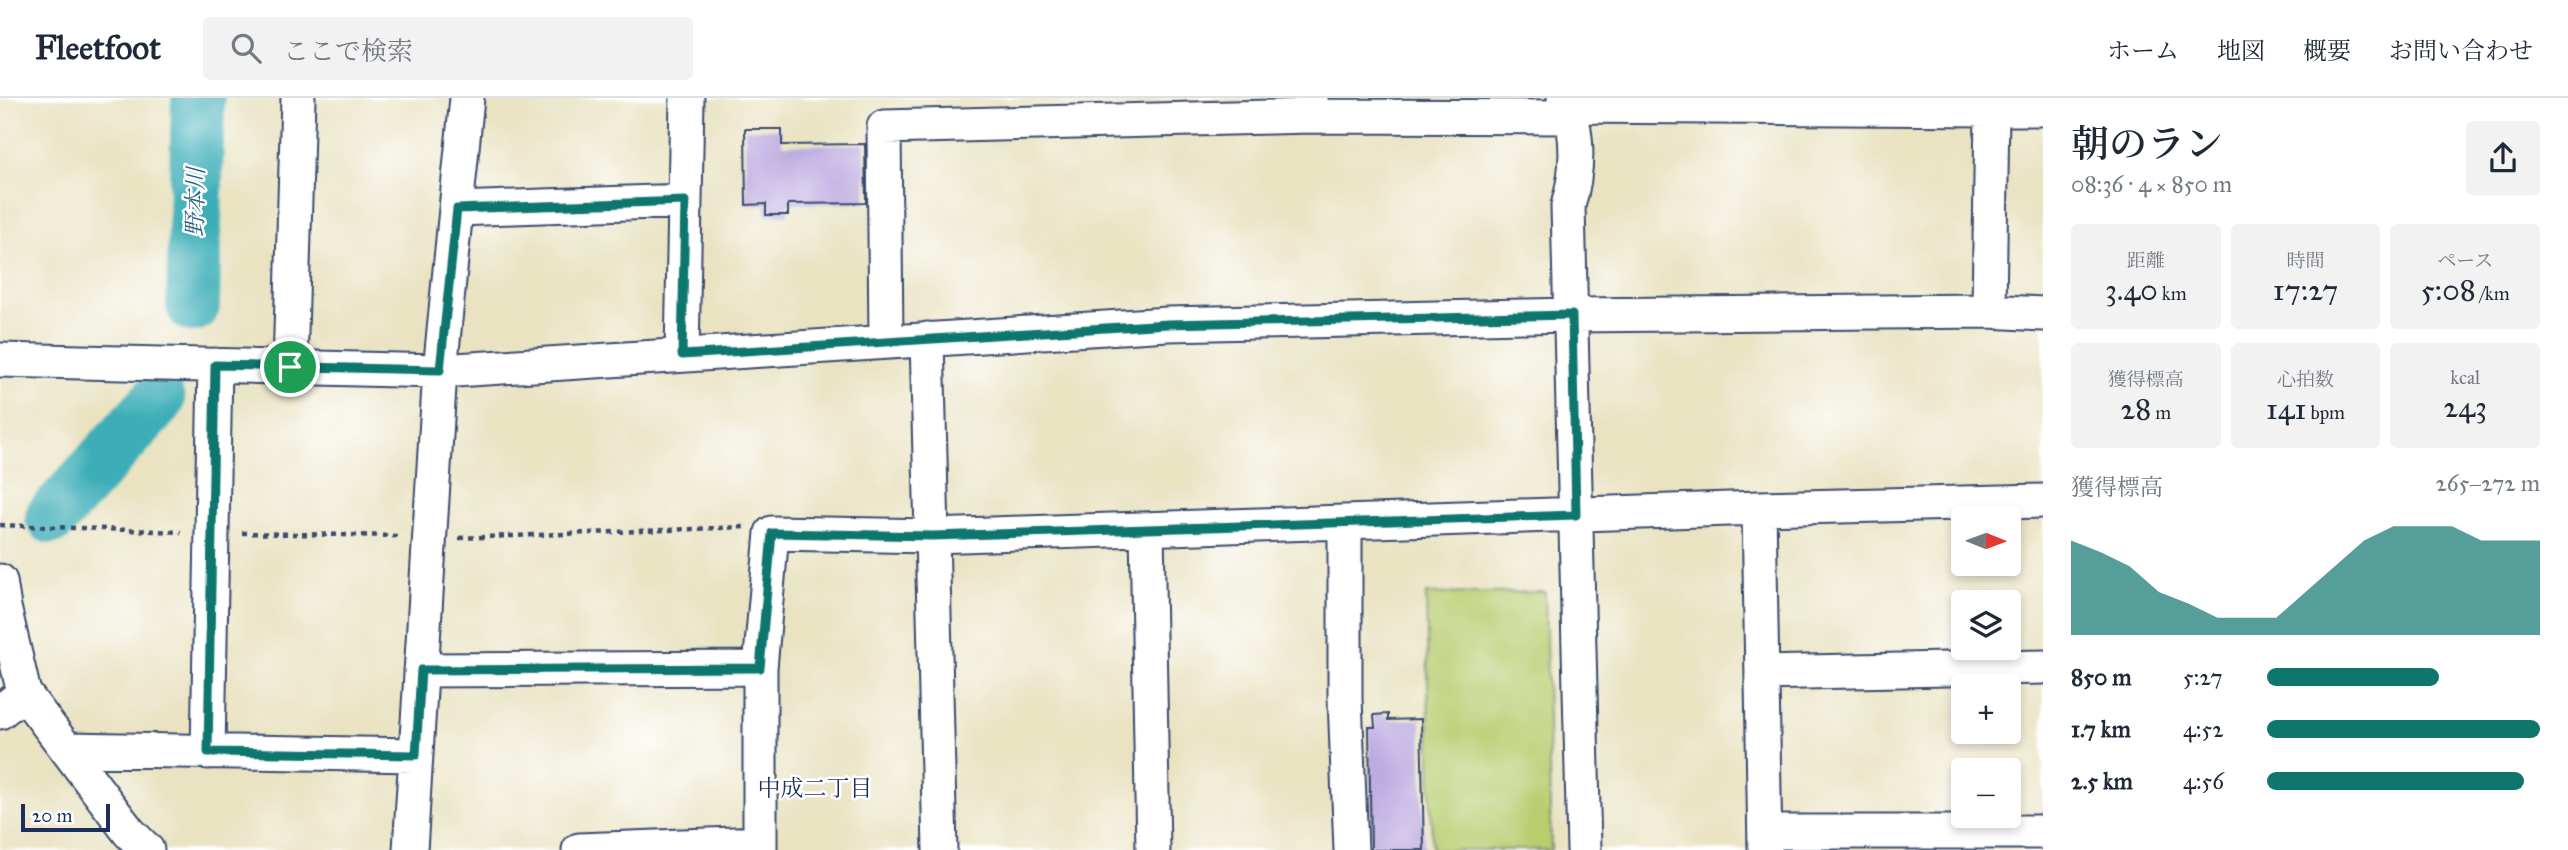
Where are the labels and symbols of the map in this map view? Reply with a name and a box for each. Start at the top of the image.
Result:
water label: 野本川 [180,164,210,237]
pin [260,337,320,397]
north arrow [1951,506,2021,576]
district label: 中成二丁目 [758,774,873,802]
scale bar [21,801,110,833]

